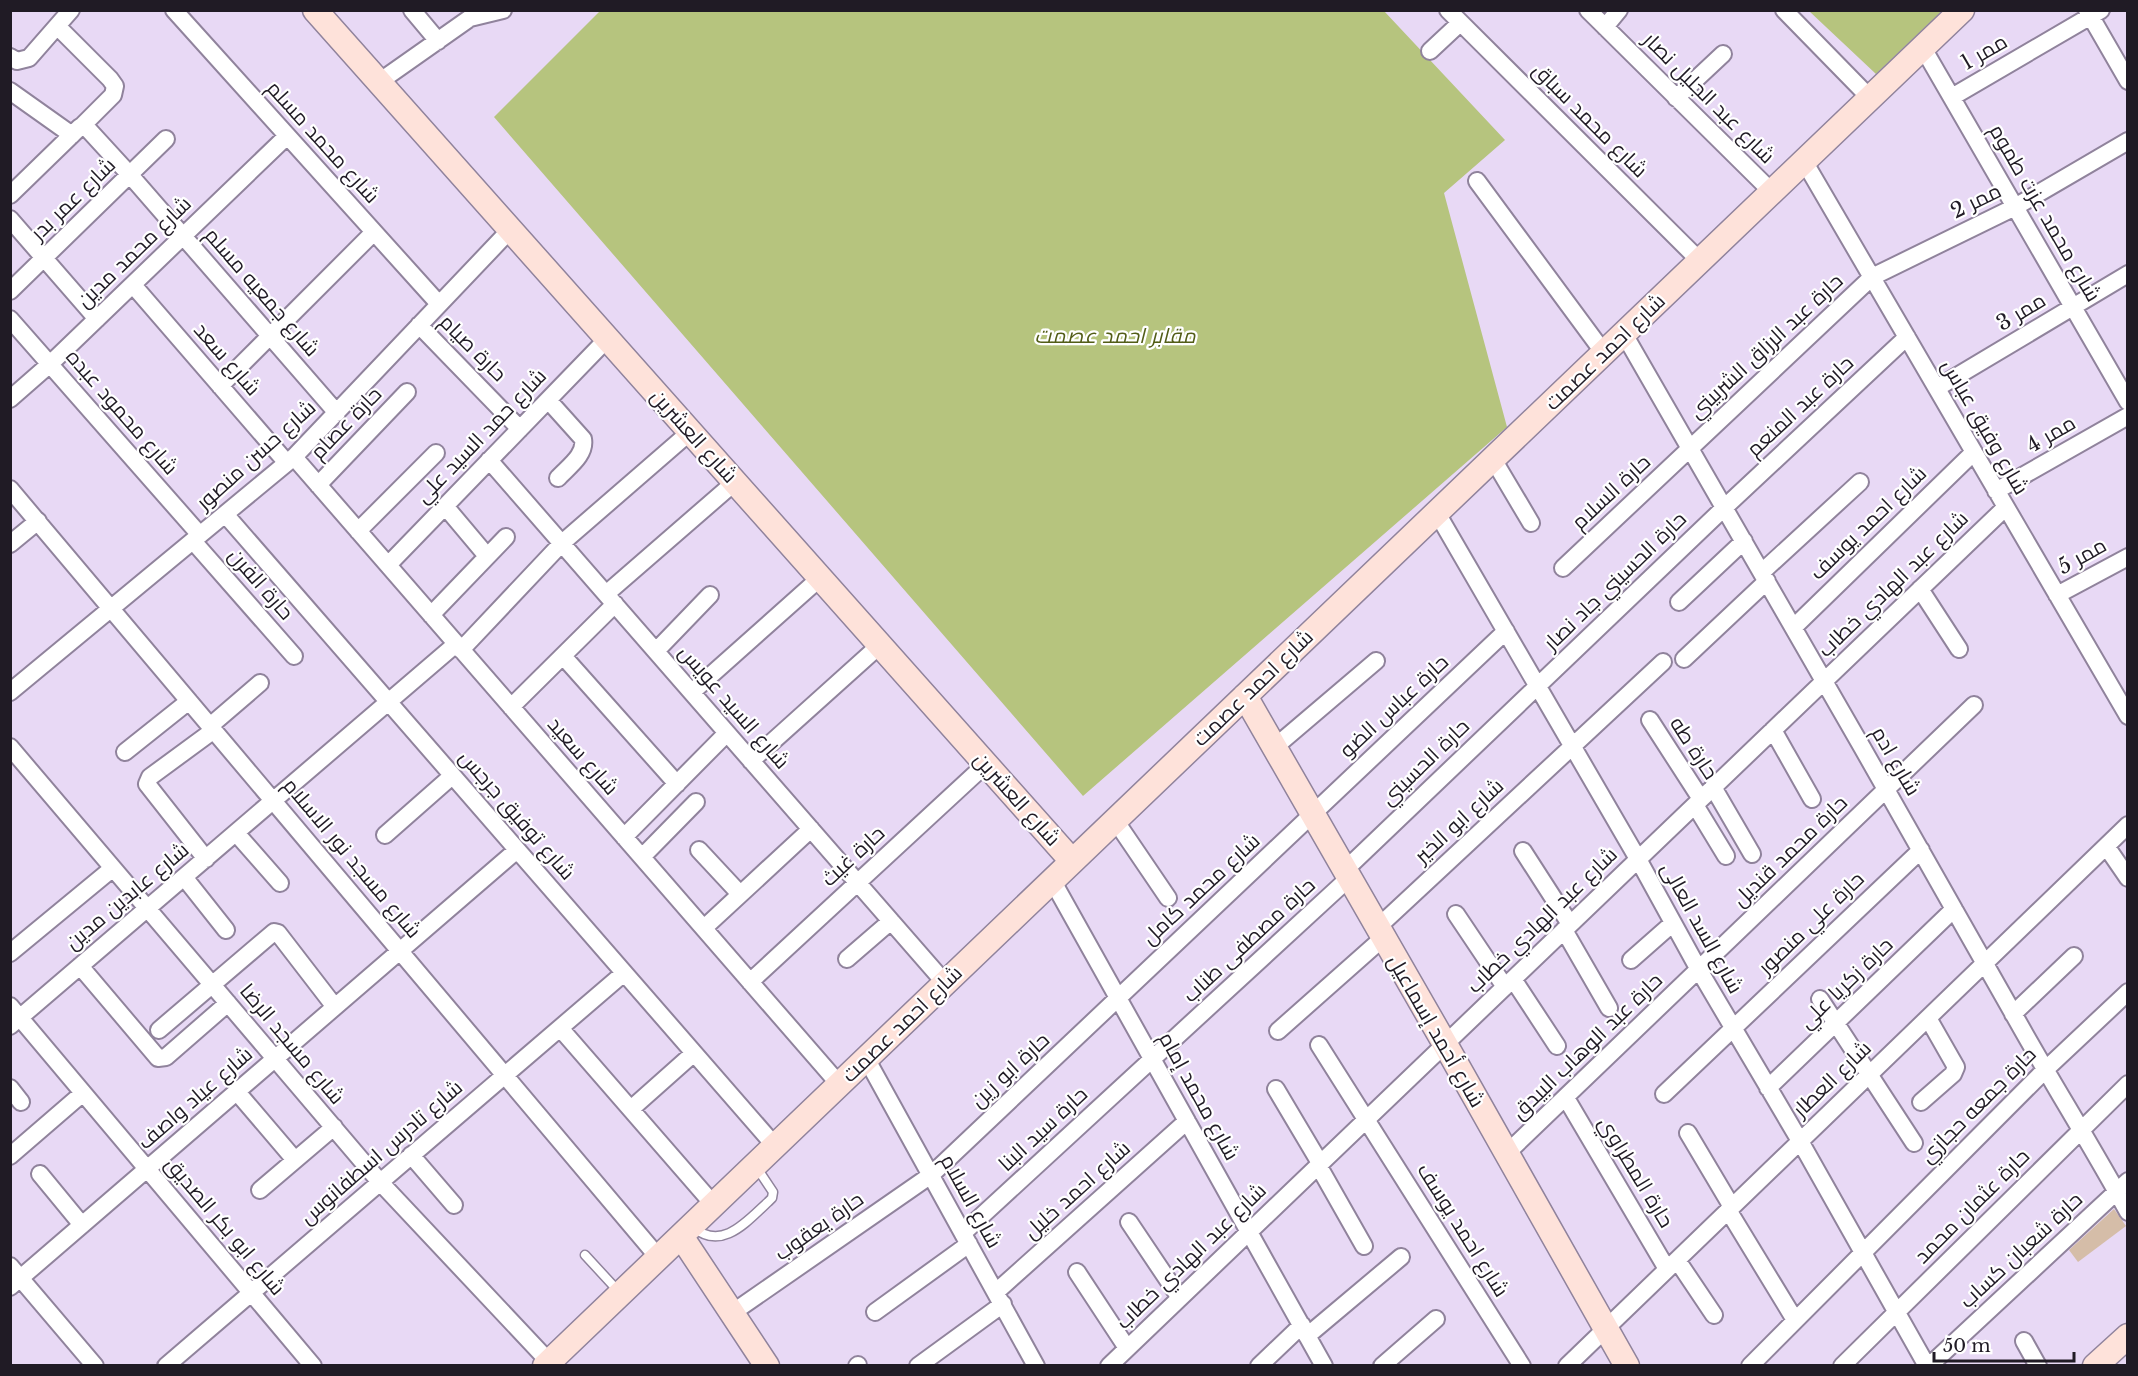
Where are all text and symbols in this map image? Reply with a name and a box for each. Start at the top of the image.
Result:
street label: شارع عبد الجليل نصار [1636,26,1780,170]
street label: ممر 1 [1956,28,2012,76]
street label: شارع محمد سباق [1526,57,1653,184]
street label: شارع محمد مسلم [260,75,385,209]
street label: شارع محمد عزت طموم [1983,120,2106,307]
street label: شارع عمر بدر [24,152,122,247]
street label: ممر 2 [1947,178,2005,224]
street label: شارع محمد مدين [71,191,197,314]
street label: شارع جمعيه مسلم [198,222,325,362]
street label: حارة عبد الرزاق الشربيني [1684,268,1850,426]
street label: ممر 3 [1992,287,2050,337]
street label: شارع احمد عصمت [1539,288,1671,417]
street label: حارة صيام [433,309,512,388]
street label: شارع سعد [187,317,266,402]
park label: مقابر احمد عصمت [1035,323,1196,349]
street label: شارع محمود عبده [60,344,183,481]
street label: حارة عبد المنعم [1741,350,1859,463]
street label: شارع وفيق عباس [1935,355,2034,500]
street label: شارع حمد السيد علي [410,363,554,511]
street label: حارة عصام [305,381,388,466]
street label: شارع العشرين [644,384,743,489]
street label: شارع حسن منصور [190,394,322,517]
street label: ممر 4 [2022,410,2080,458]
street label: حارة السلام [1566,449,1657,536]
street label: شارع احمد يوسف [1804,461,1933,586]
street label: شارع عبد الهادي خطاب [1812,505,1976,665]
street label: حارة الحسيني جاد نصار [1537,506,1694,659]
street label: ممر 5 [2053,532,2111,580]
street label: حارة الفرن [223,543,299,625]
street label: شارع احمد عصمت [1187,624,1319,753]
street label: شارع السيد عويس [672,640,795,775]
street label: حارة عباس الضو [1334,649,1454,763]
street label: شارع سعيد [541,712,624,801]
street label: حارة طه [1664,712,1724,784]
street label: حارة الحسيني [1375,713,1477,813]
street label: شارع ادم [1865,722,1926,801]
street label: شارع توفيق جرجس [453,745,581,886]
street label: شارع العشرين [967,747,1066,852]
street label: شارع مسجد نور الاسلام [277,773,427,944]
street label: شارع ابو الخير [1408,773,1510,870]
street label: حارة محمد قنديل [1727,790,1853,912]
street label: حارة غيث [816,820,890,892]
street label: شارع محمد كامل [1137,828,1266,951]
street label: شارع عابدين مدين [60,837,195,956]
street label: شارع عبد الهادي خطاب [1461,841,1625,1001]
street label: شارع السد العالى [1654,858,1749,999]
street label: حارة علي منصور [1752,866,1872,983]
street label: حارة مصطفى طناب [1177,872,1321,1008]
street label: حارة زكريا علي [1794,932,1901,1036]
street label: شارع أحمد إسماعيل [1381,950,1490,1113]
street label: شارع احمد عصمت [836,960,968,1089]
street label: حارة عبد الوهاب البيدق [1506,967,1668,1125]
street label: شارع مسجد الرضا [233,978,350,1110]
street label: حارة ابو زين [965,1027,1055,1113]
street label: شارع محمد إمام [1152,1027,1245,1165]
street label: شارع العطار [1787,1035,1877,1124]
street label: شارع عياد واصف [132,1041,259,1156]
street label: حارة جمعه حجازي [1914,1041,2044,1171]
street label: شارع تادرس اسطفانوس [294,1074,468,1231]
street label: حارة سيد البنا [993,1081,1093,1177]
street label: حارة المطراوي [1590,1112,1679,1234]
street label: شارع احمد خليل [1018,1135,1136,1245]
street label: حارة عثمان محمد [1909,1143,2035,1269]
street label: شارع السلام [934,1149,1007,1253]
street label: شارع ابو بكر الصديق [159,1151,291,1301]
street label: شارع احمد يوسف [1411,1158,1514,1302]
street label: شارع عبد الهادي خطاب [1110,1177,1274,1337]
street label: حارة يعقوب [769,1186,869,1266]
street label: حارة شعبان كساب [1954,1186,2088,1314]
scale bar [1934,1325,2074,1363]
text: 50 m [1943,1335,1991,1357]

